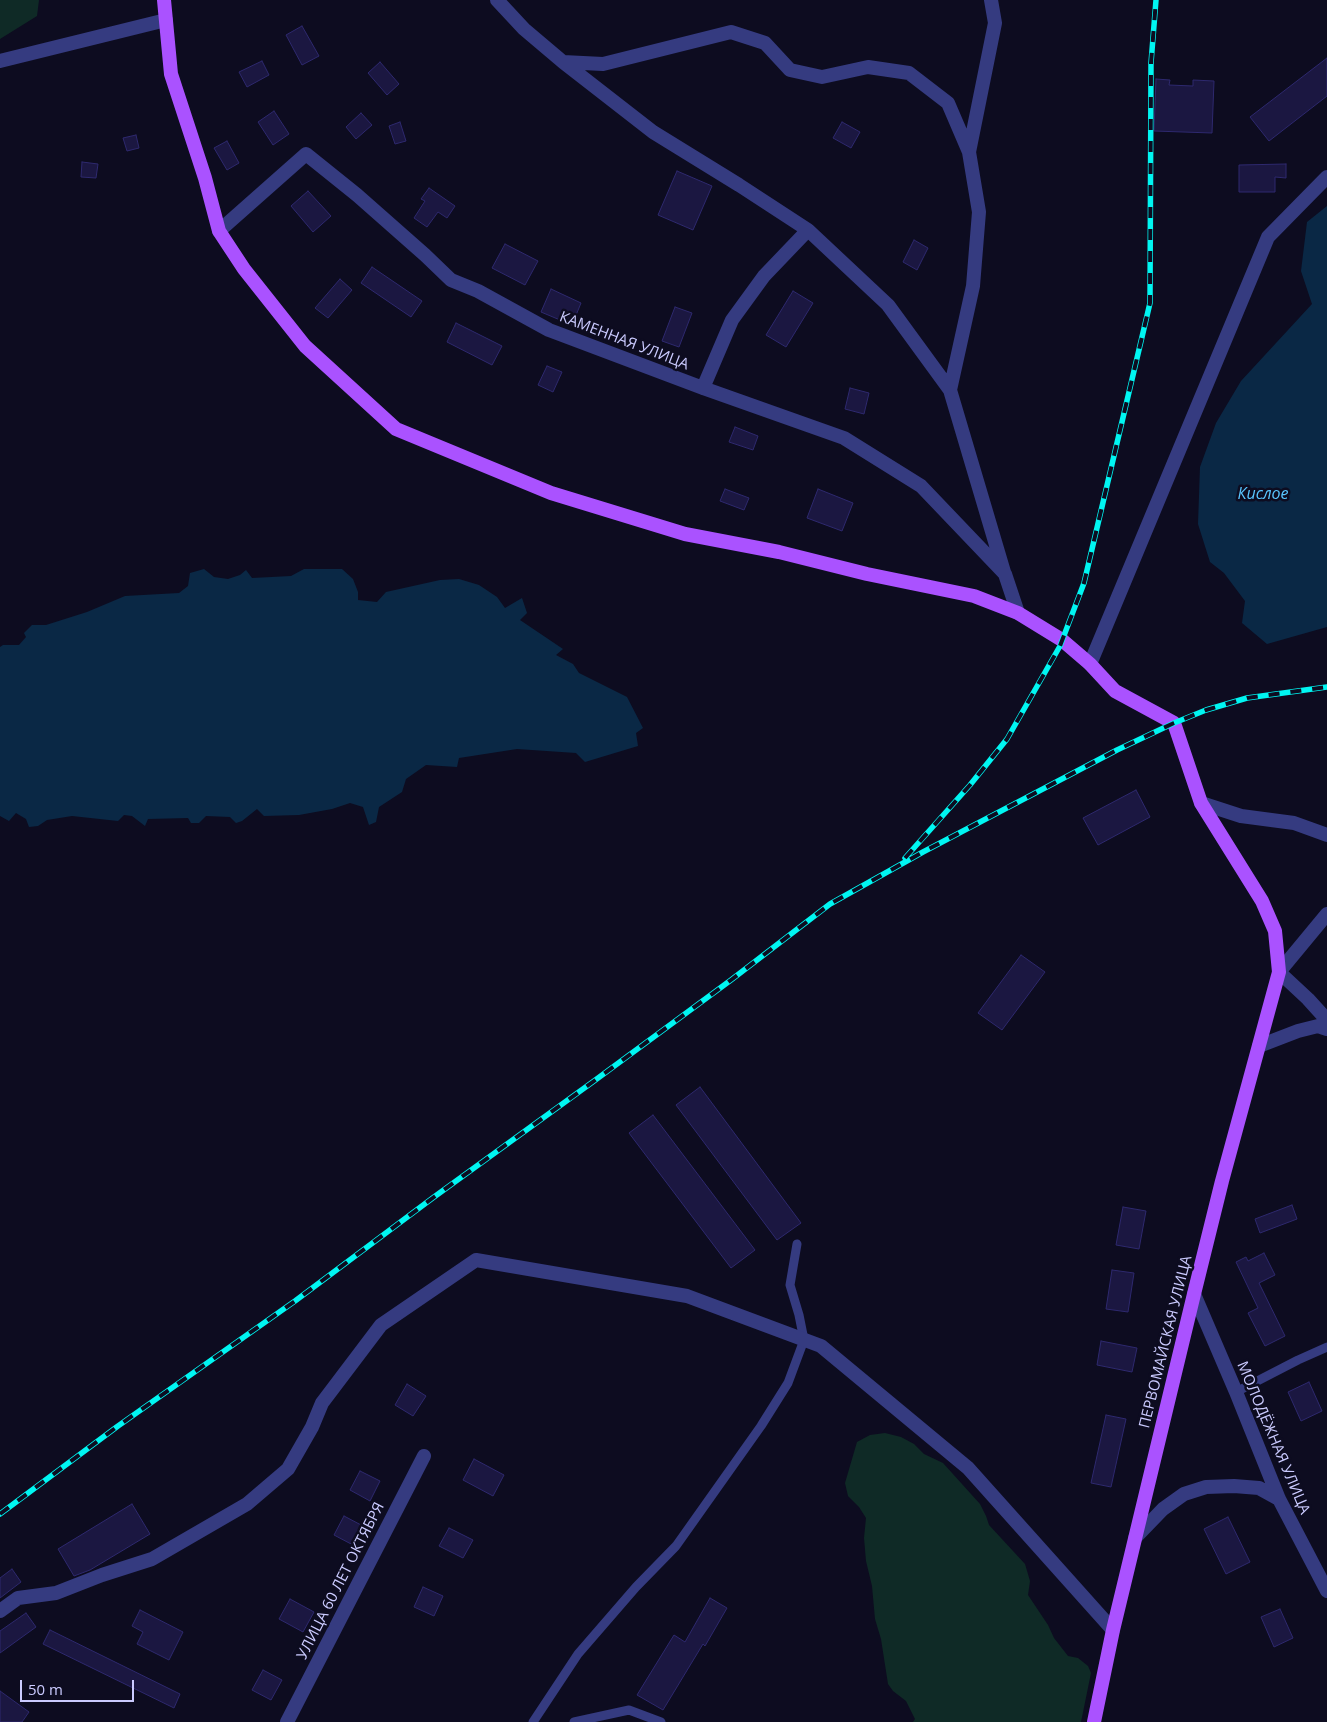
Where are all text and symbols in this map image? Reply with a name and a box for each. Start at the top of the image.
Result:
street label: КАМЕННАЯ УЛИЦА [557,308,691,374]
water label: Кислое [1237,484,1289,504]
street label: ПЕРВОМАЙСКАЯ УЛИЦА [1136,1254,1196,1430]
street label: МОЛОДЁЖНАЯ УЛИЦА [1233,1359,1313,1517]
street label: УЛИЦА 60 ЛЕТ ОКТЯБРЯ [293,1499,389,1663]
scale bar [22,1670,136,1702]
text: 50 m [28,1679,63,1699]

